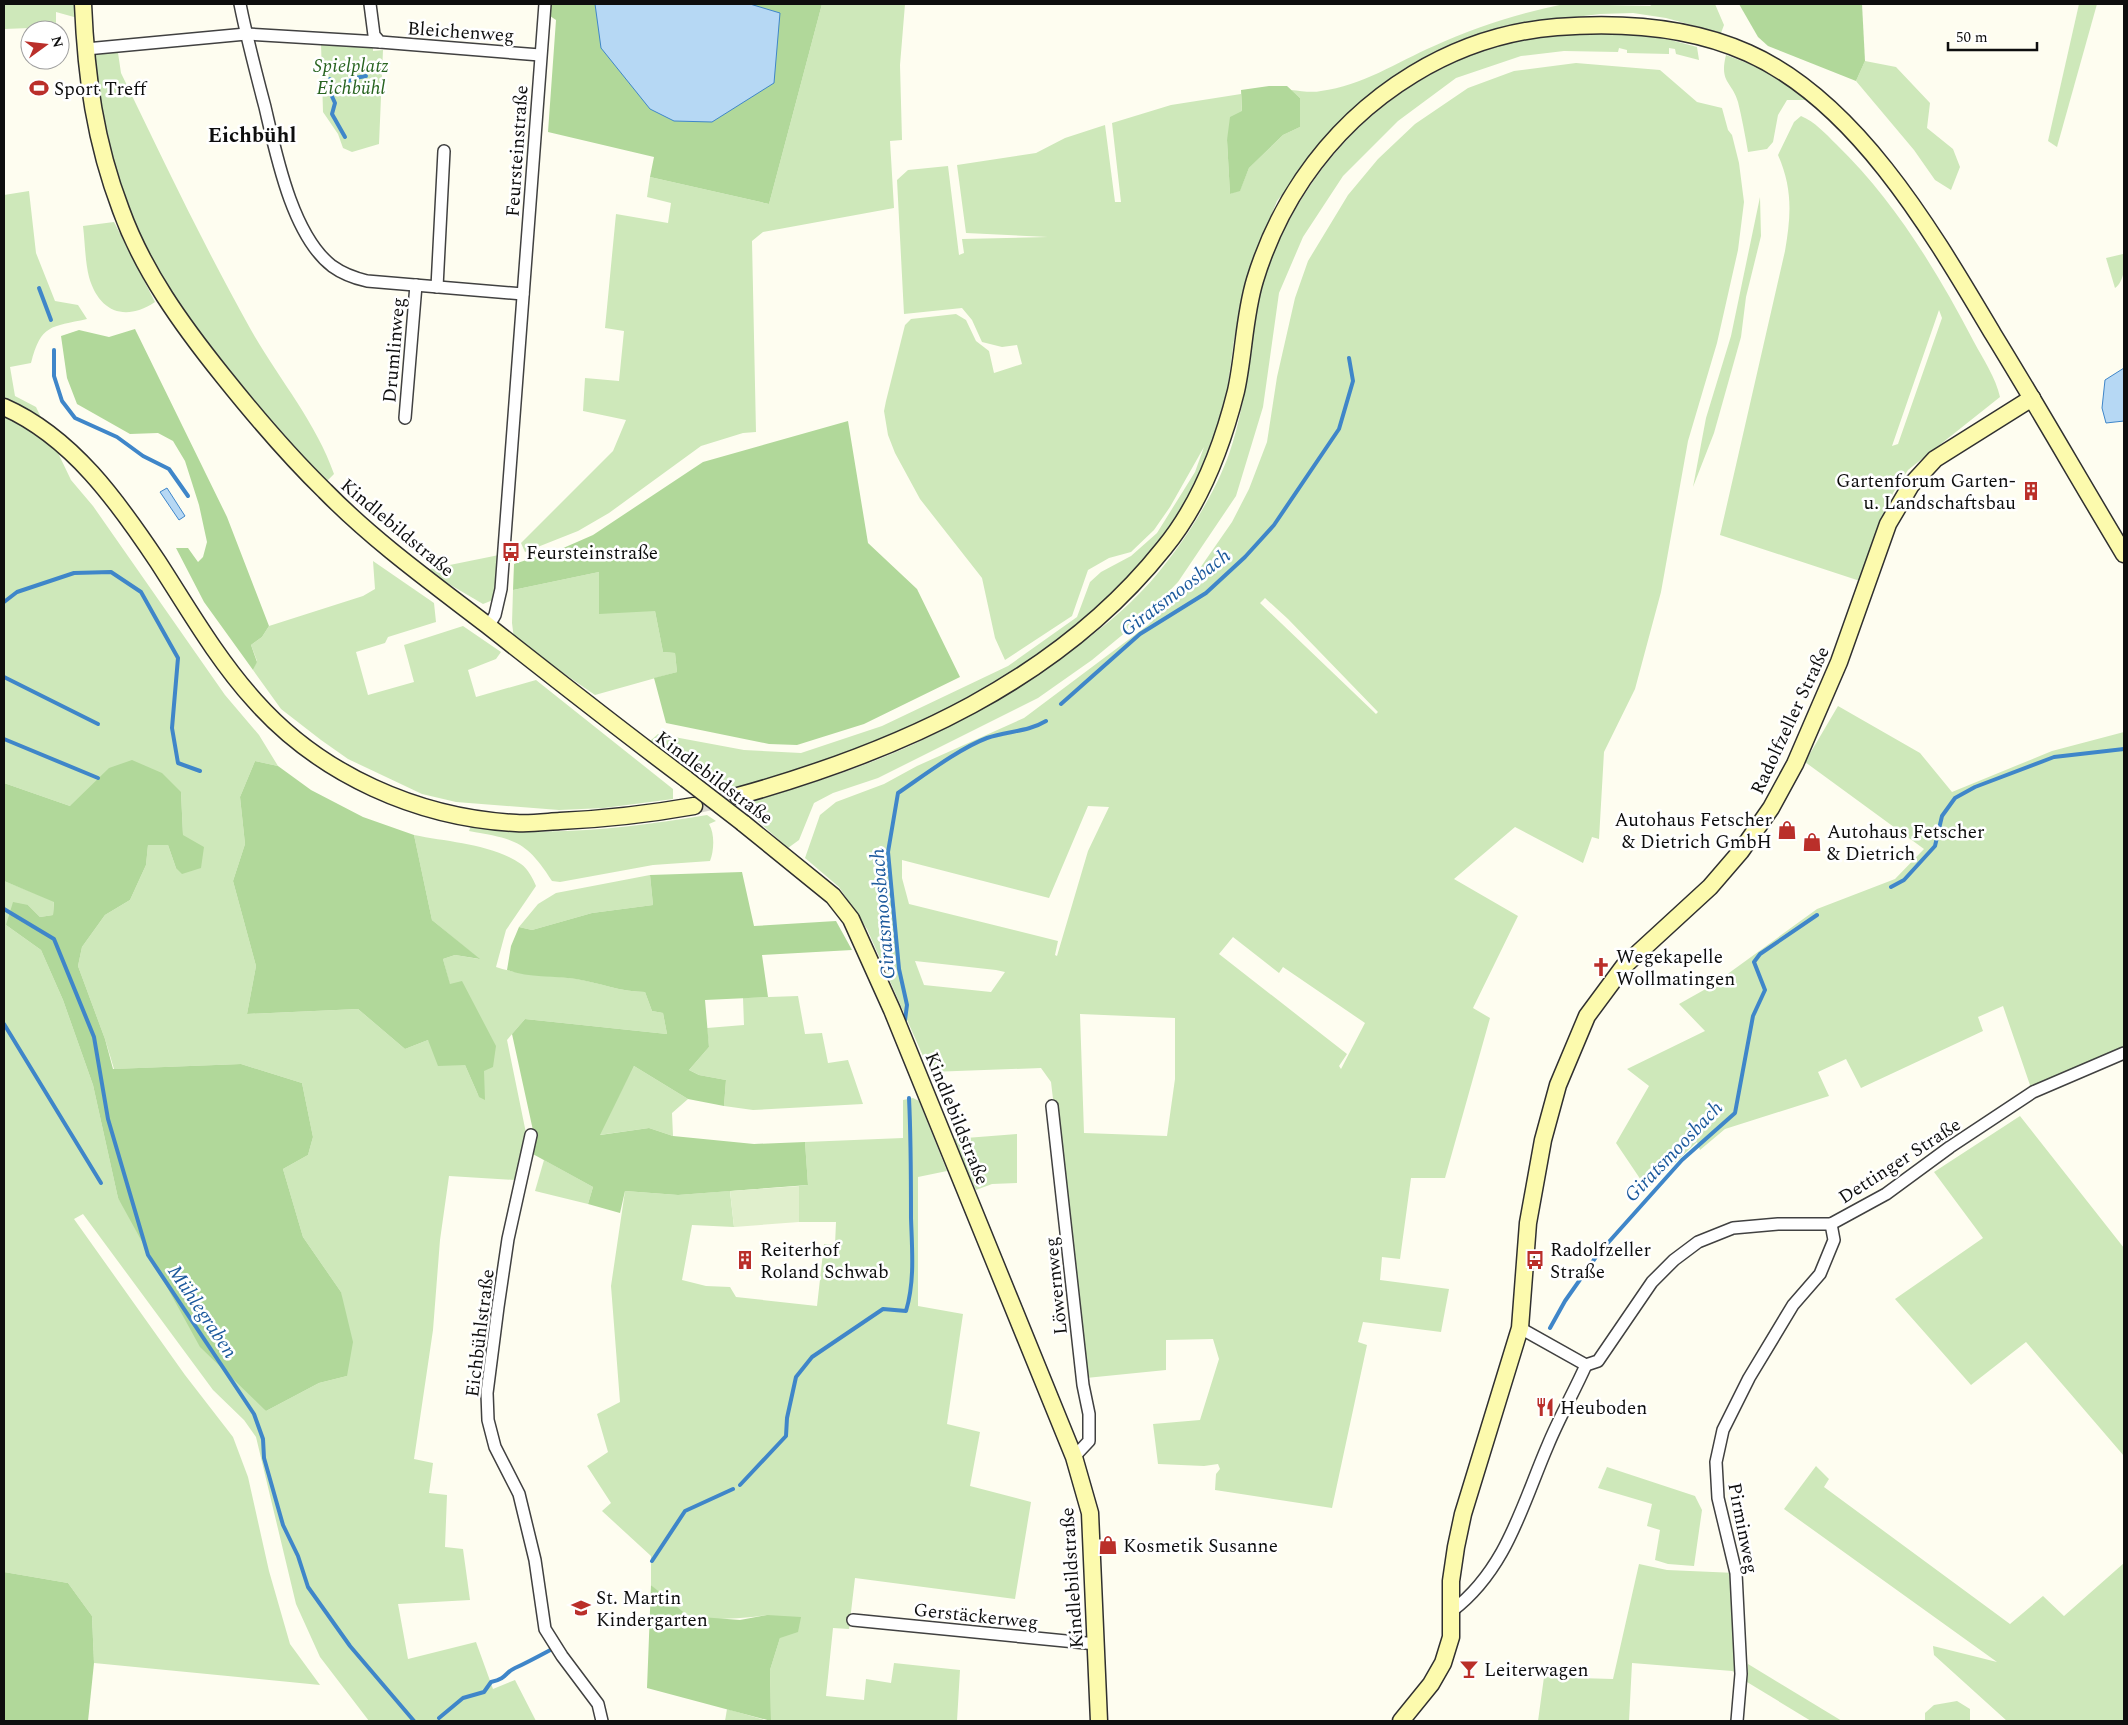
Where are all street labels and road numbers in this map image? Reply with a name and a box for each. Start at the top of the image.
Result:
street label: Bleichenweg [406,14,515,51]
street label: Feursteinstraße [498,84,537,218]
street label: Drumlinweg [375,296,414,404]
street label: Kindlebildstraße [334,472,460,585]
street label: Radolfzeller Straße [1743,642,1837,800]
street label: Kindlebildstraße [649,724,779,832]
street label: Kindlebildstraße [917,1048,997,1189]
street label: Dettinger Straße [1833,1111,1967,1212]
street label: Löwernweg [1037,1236,1076,1336]
street label: Eichbühlstraße [458,1267,503,1399]
street label: Pirminweg [1719,1480,1766,1576]
street label: Kindlebildstraße [1053,1506,1092,1649]
street label: Gerstäckerweg [912,1596,1040,1637]

